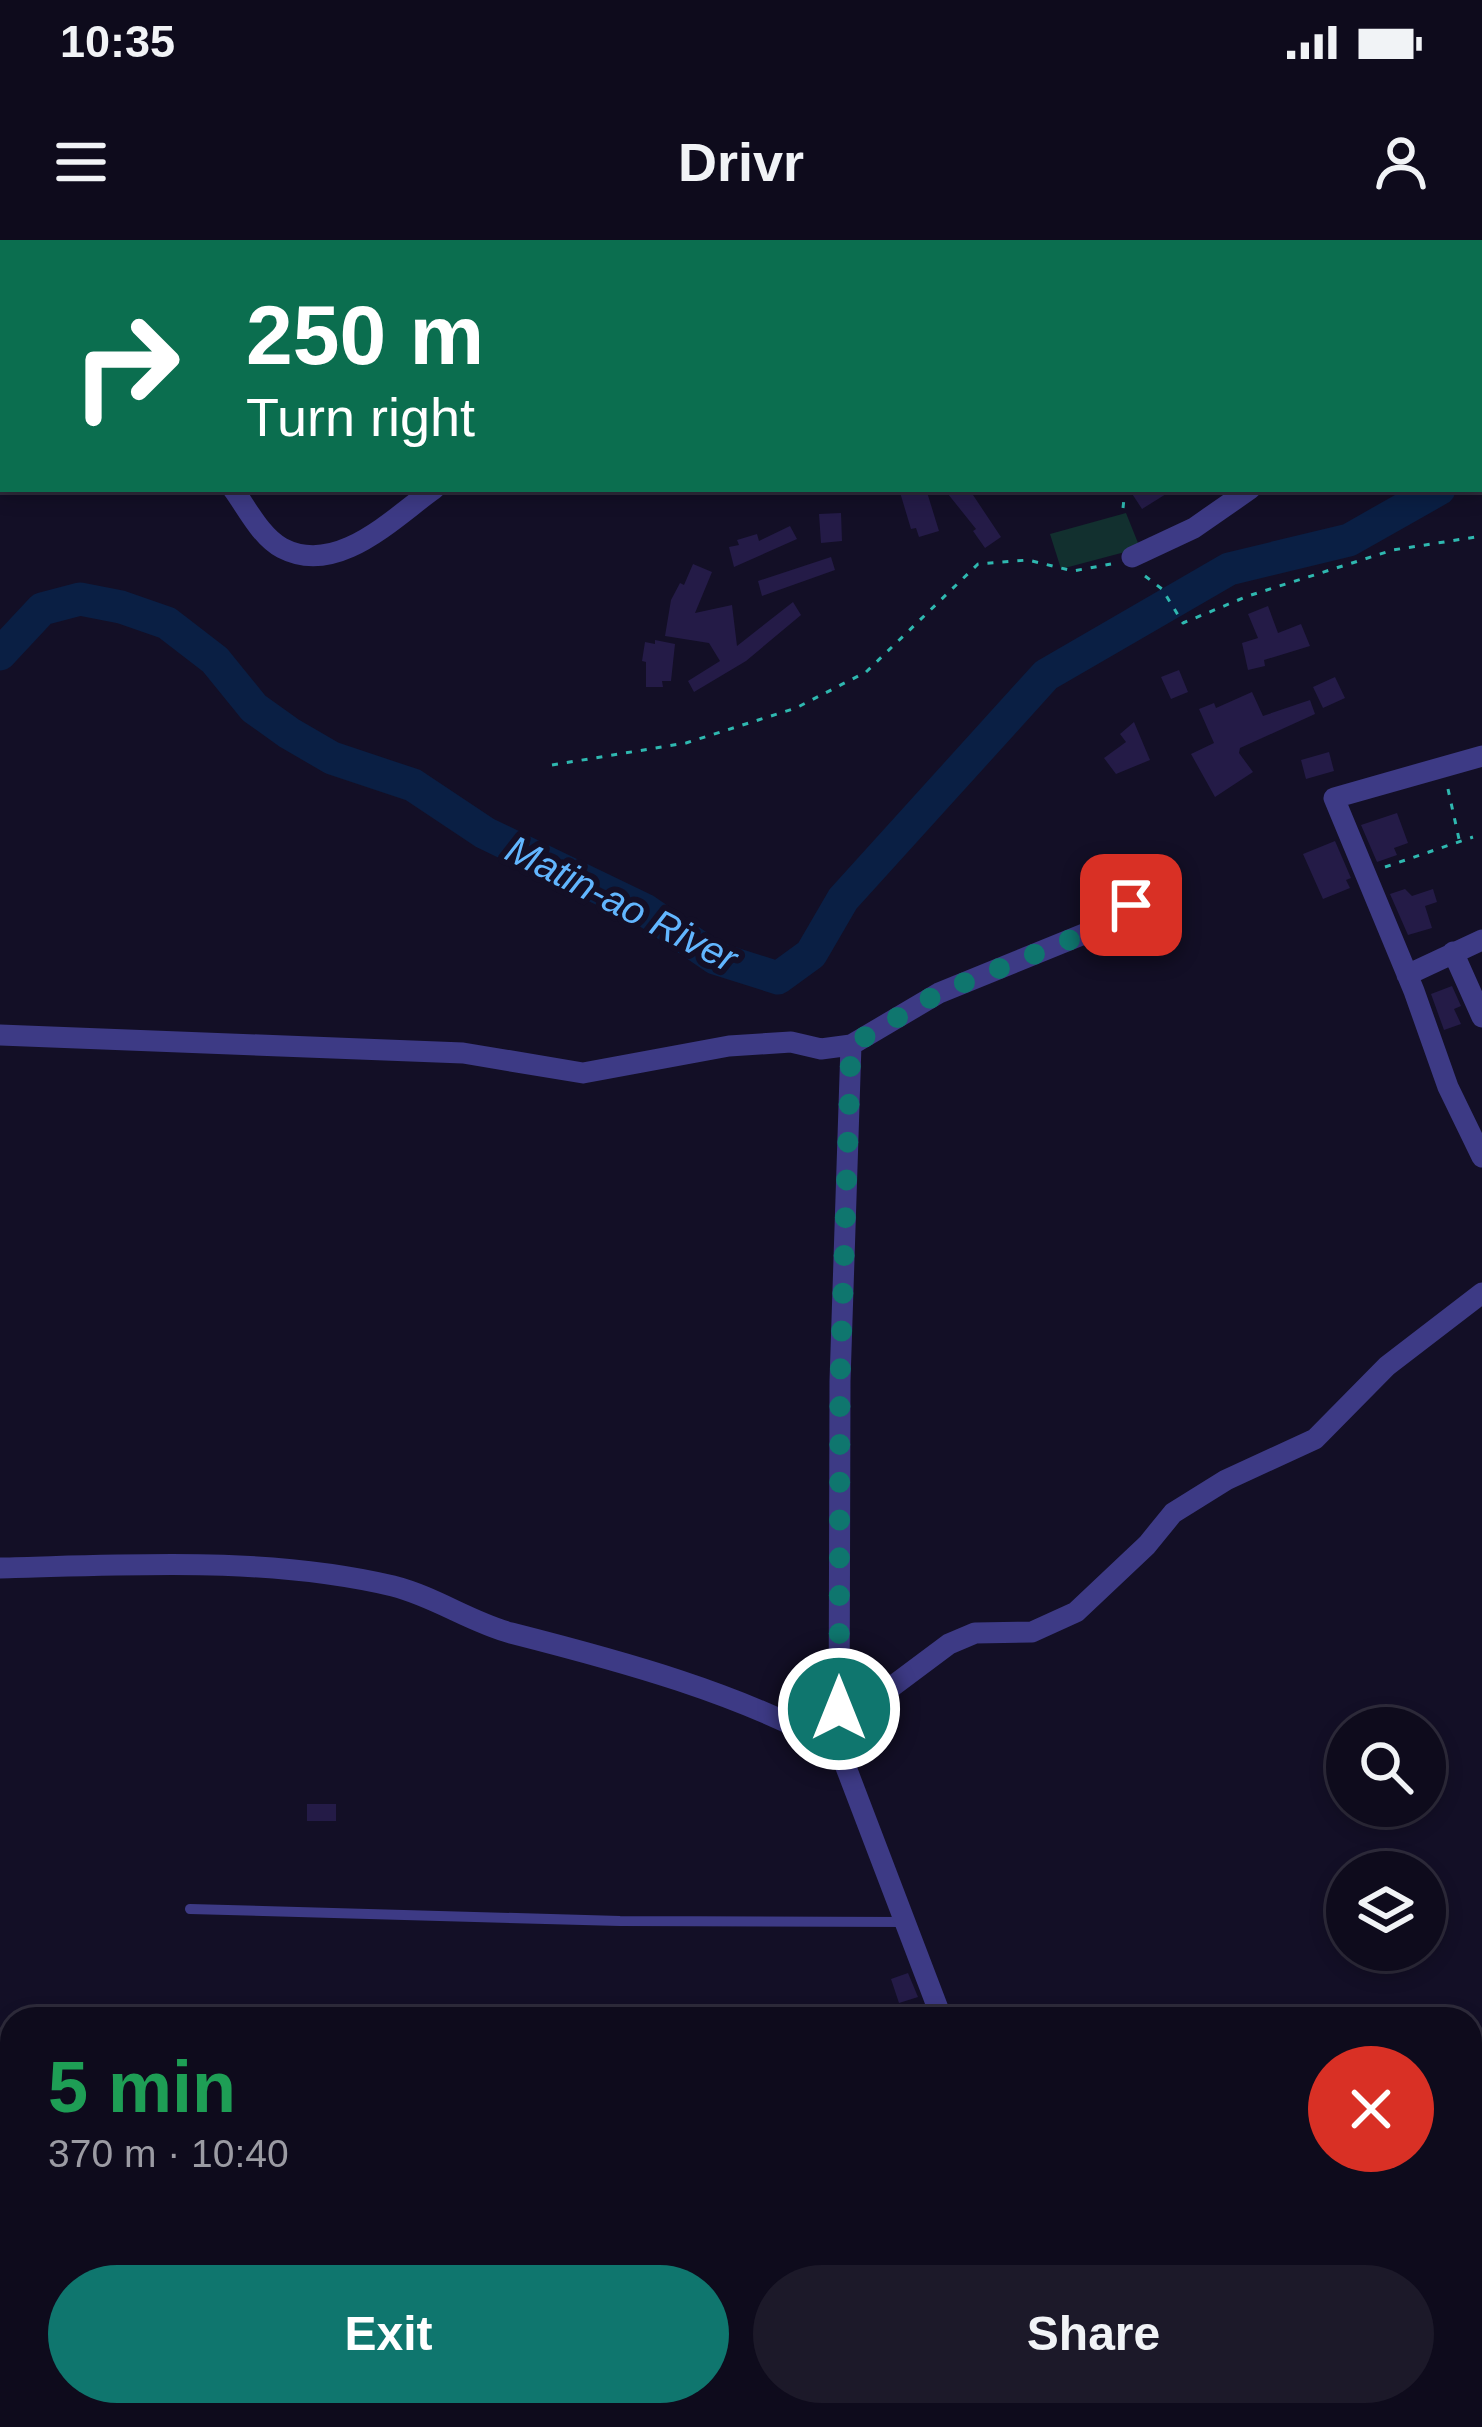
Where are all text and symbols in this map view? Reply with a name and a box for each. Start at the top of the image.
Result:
text: 10:35 [60,16,175,67]
icon: menu [48,129,114,195]
icon: person [1368,129,1434,195]
text: Drivr [678,132,804,192]
icon: right [48,288,204,444]
text: 250 m [246,288,484,382]
text: Turn right [246,387,475,447]
water label: Matin-ao River [499,827,746,981]
pin [1080,854,1182,956]
icon: arrive [1098,872,1164,938]
position arrow [776,1646,902,1772]
map controls [1326,1707,1446,1971]
button: search [1326,1707,1446,1827]
button: layers [1326,1851,1446,1971]
button: close [1308,2046,1434,2172]
text: 5 min [48,2047,236,2127]
text: 370 m · 10:40 [48,2132,289,2175]
button: Exit [48,2265,729,2403]
button: Share [753,2265,1434,2403]

